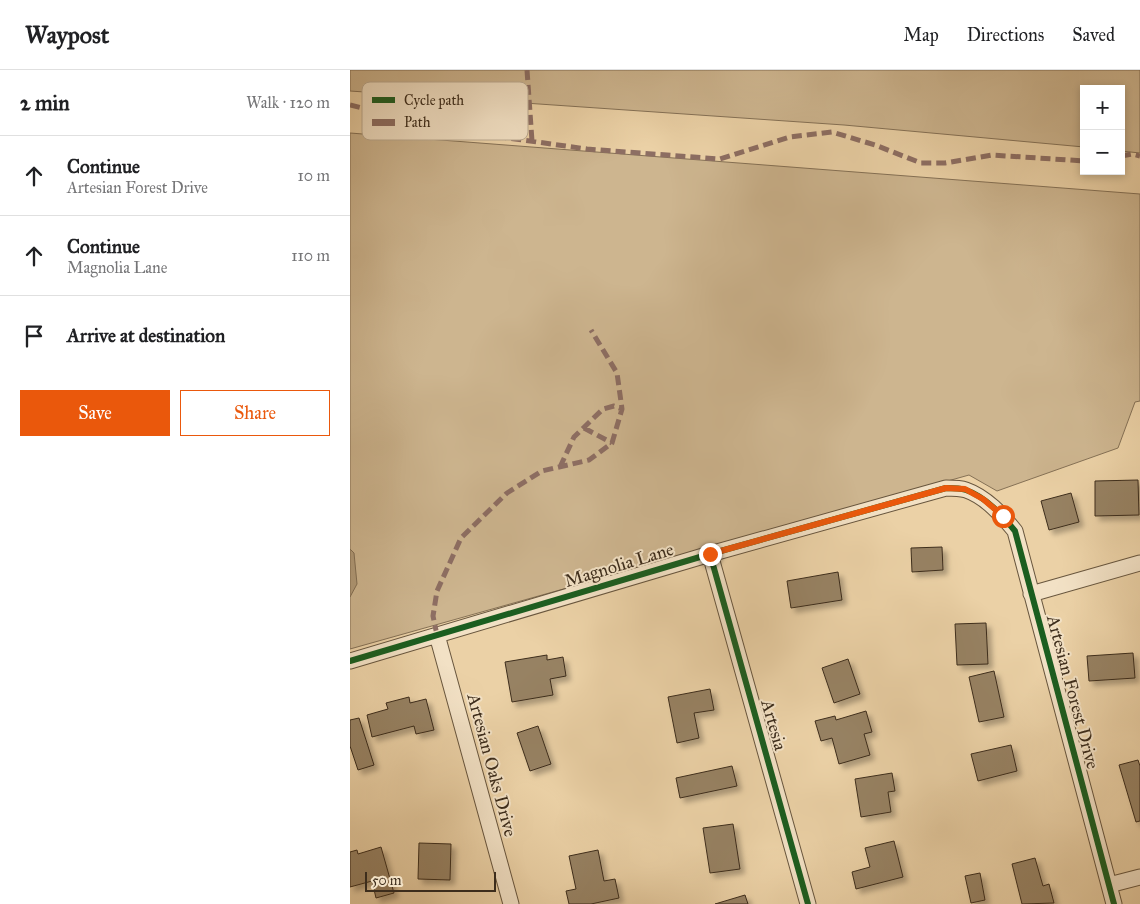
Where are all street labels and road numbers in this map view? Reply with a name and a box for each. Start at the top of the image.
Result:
street label: Magnolia Lane [562,538,676,593]
street label: Artesian Forest Drive [1042,612,1104,771]
street label: Artesian Oaks Drive [462,690,522,839]
street label: Artesia [756,696,792,753]

